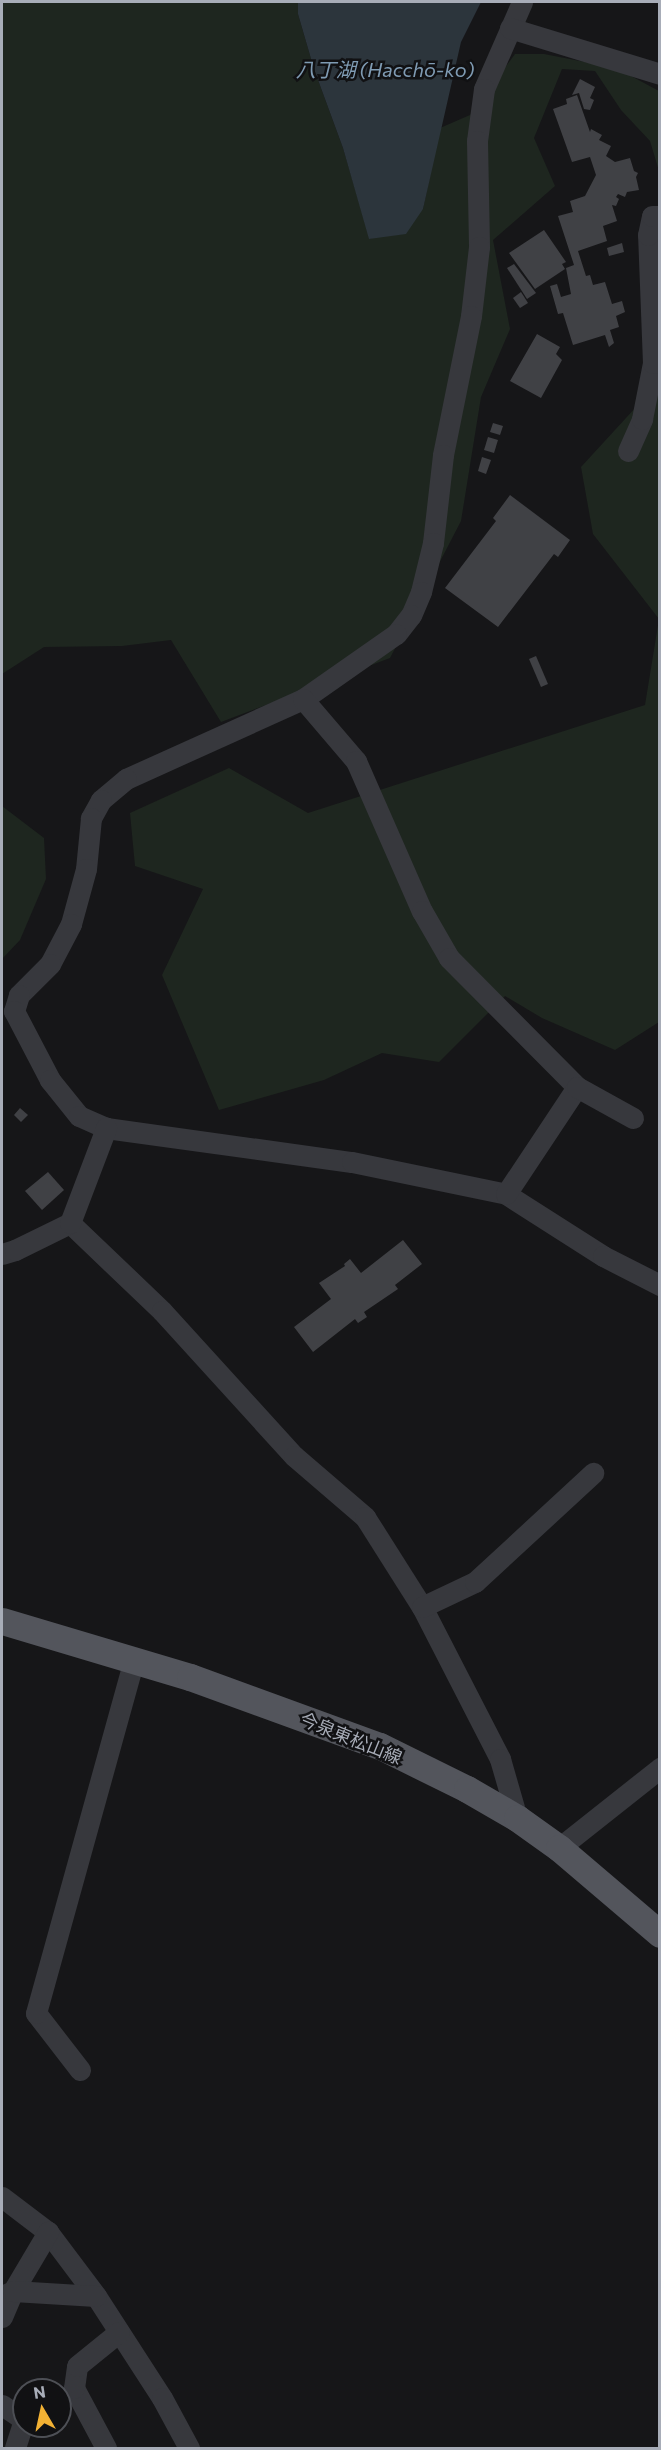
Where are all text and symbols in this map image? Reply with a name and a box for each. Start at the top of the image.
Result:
water label: 八丁湖 (Hacchō-ko) [296,57,474,81]
street label: 今泉東松山線 [297,1708,405,1768]
north arrow [12,2378,72,2438]
text: N [32,2381,47,2402]

